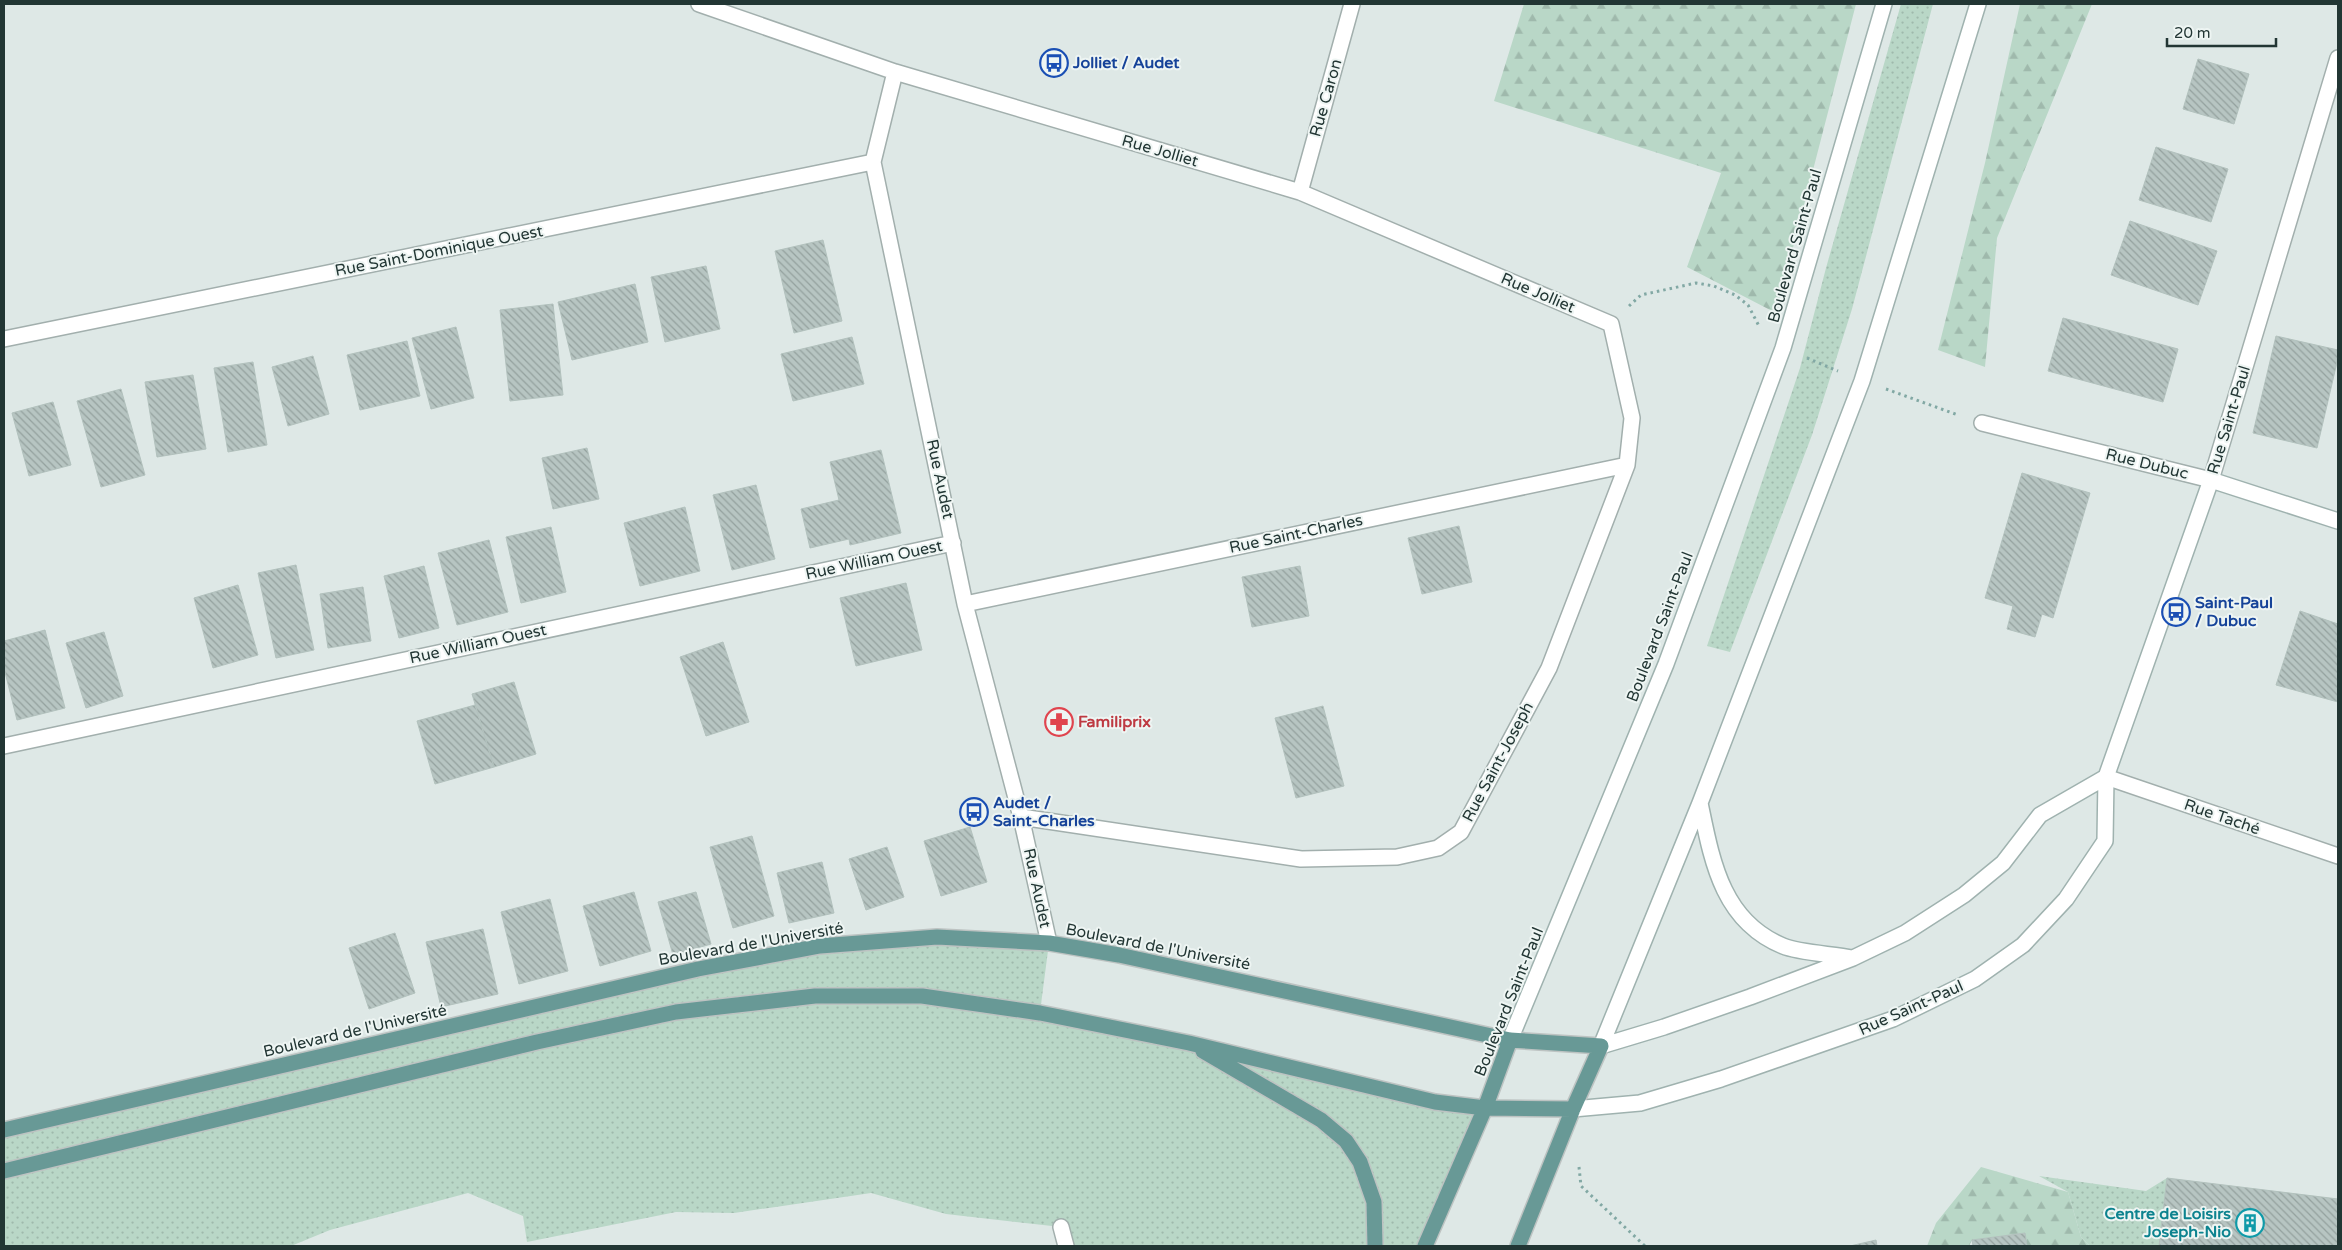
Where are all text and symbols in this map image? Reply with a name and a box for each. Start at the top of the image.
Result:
scale bar [2167,15,2276,47]
text: 20 m [2174,24,2211,42]
bus stop icon: Jolliet / Audet [1039,48,1069,78]
place label: Jolliet / Audet [1072,53,1180,73]
street label: Rue Caron [1305,57,1347,139]
street label: Rue Jolliet [1119,131,1201,171]
street label: Boulevard Saint-Paul [1763,167,1827,325]
street label: Rue Saint-Dominique Ouest [333,221,545,281]
street label: Rue Jolliet [1498,268,1578,318]
street label: Rue Saint-Paul [2203,363,2255,477]
street label: Rue Audet [922,437,958,521]
street label: Rue Dubuc [2104,444,2190,484]
street label: Rue Saint-Charles [1227,510,1365,558]
street label: Rue William Ouest [804,536,944,584]
street label: Boulevard Saint-Paul [1622,549,1698,705]
place label: Saint-Paul / Dubuc [2195,593,2273,631]
bus stop icon: Saint-Paul / Dubuc [2161,597,2191,627]
street label: Rue William Ouest [408,620,548,668]
street label: Rue Saint-Joseph [1458,699,1538,825]
pharmacy icon: Familiprix [1044,707,1074,737]
place label: Familiprix [1078,712,1151,732]
place label: Audet / Saint-Charles [993,793,1095,831]
street label: Rue Taché [2181,795,2263,839]
bus stop icon: Audet / Saint-Charles [959,797,989,827]
street label: Rue Audet [1019,846,1055,930]
street label: Boulevard de l'Université [657,918,845,970]
street label: Boulevard de l'Université [1064,919,1252,975]
street label: Boulevard Saint-Paul [1470,925,1548,1079]
street label: Rue Saint-Paul [1856,976,1966,1040]
street label: Boulevard de l'Université [261,1000,449,1062]
place label: Centre de Loisirs Joseph-Nio [2105,1204,2231,1242]
building icon: Centre de Loisirs Joseph-Nio [2235,1208,2265,1238]

